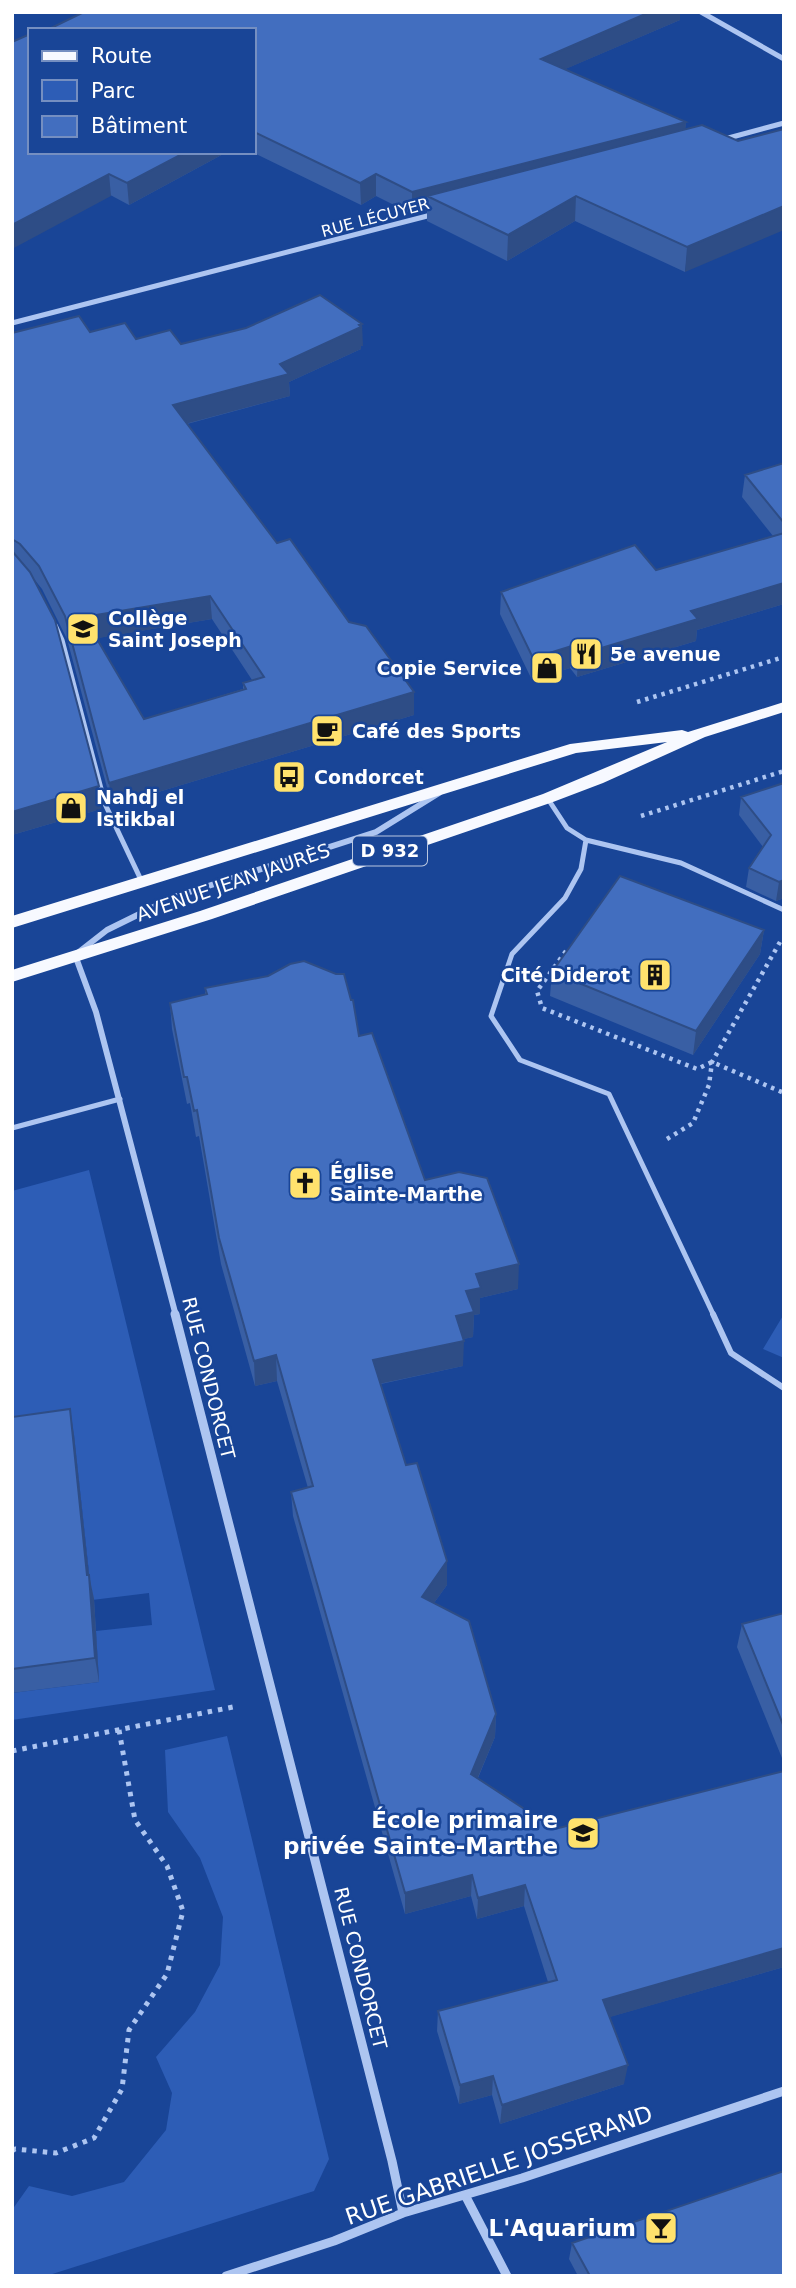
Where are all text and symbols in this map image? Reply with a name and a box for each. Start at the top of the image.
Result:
legend [28,28,256,154]
text: Route [91,44,152,68]
text: Parc [91,79,135,103]
text: Bâtiment [91,114,187,138]
street label: RUE LÉCUYER [319,194,431,241]
place label: Collège Saint Joseph [108,607,242,651]
school or university icon: Collège Saint Joseph [64,610,102,648]
restaurant icon: 5e avenue [567,635,605,673]
place label: 5e avenue [610,643,721,665]
shop icon: Copie Service [528,649,566,687]
place label: Copie Service [376,657,522,679]
cafe icon: Café des Sports [308,712,346,750]
place label: Café des Sports [352,720,521,742]
bus stop icon: Condorcet [270,758,308,796]
place label: Condorcet [314,766,424,788]
place label: Nahdj el Istikbal [96,786,184,830]
shop icon: Nahdj el Istikbal [52,789,90,827]
road number: D 932 [353,836,427,866]
street label: AVENUE JEAN JAURÈS [133,839,333,925]
building icon: Cité Diderot [636,956,674,994]
place label: Cité Diderot [501,964,630,986]
place label: Église Sainte-Marthe [330,1161,483,1205]
church icon: Église Sainte-Marthe [286,1164,324,1202]
street label: RUE CONDORCET [178,1295,240,1462]
place label: École primaire privée Sainte-Marthe [283,1806,558,1859]
school or university icon: École primaire privée Sainte-Marthe [564,1814,602,1852]
street label: RUE CONDORCET [330,1885,392,2052]
street label: RUE GABRIELLE JOSSERAND [342,2100,656,2230]
bar icon: L'Aquarium [642,2209,680,2247]
place label: L'Aquarium [489,2215,636,2241]

